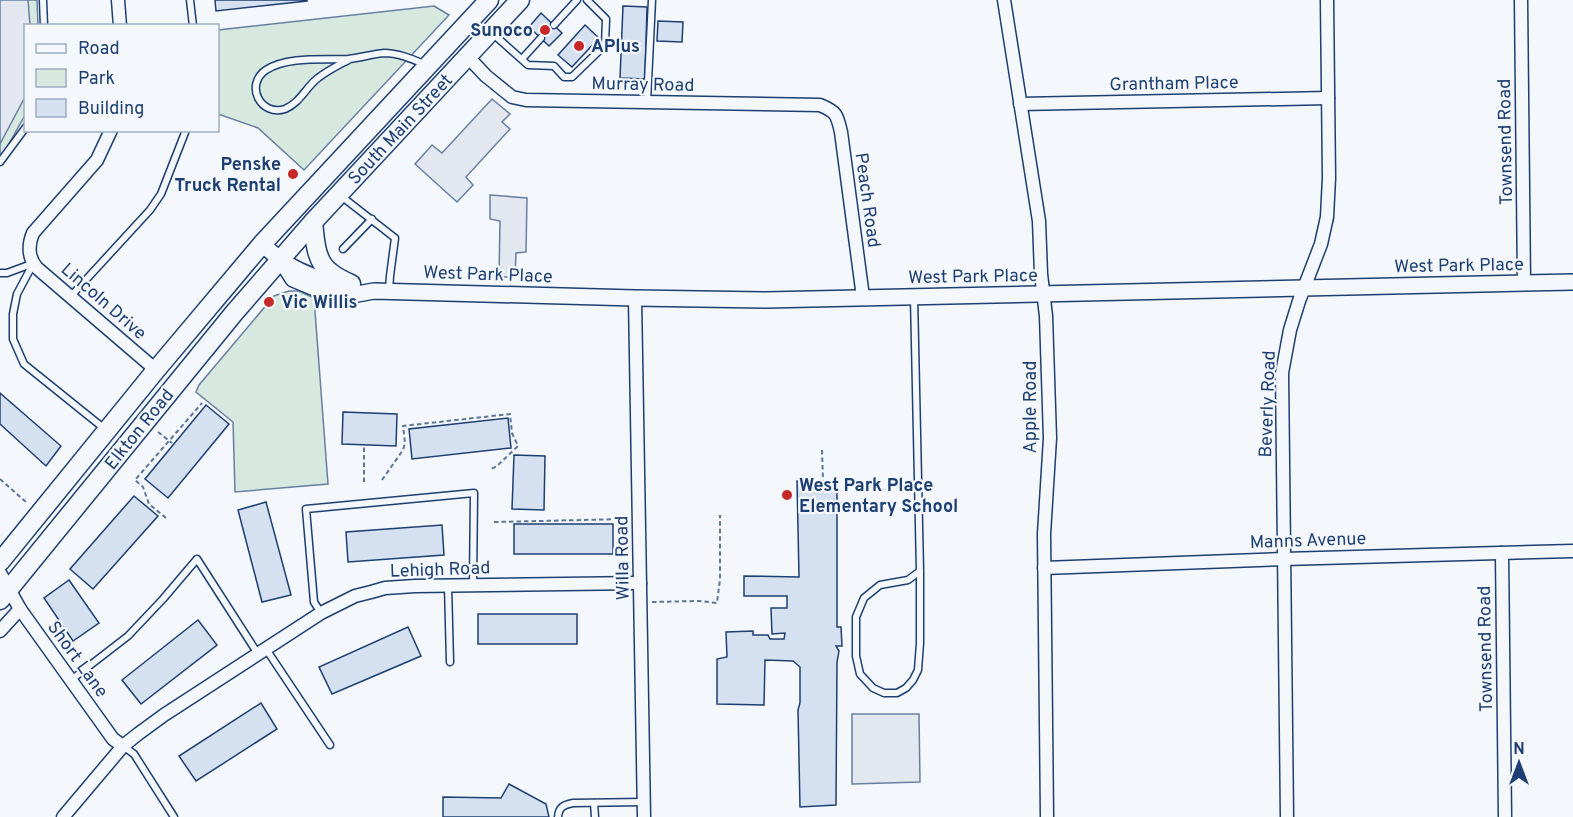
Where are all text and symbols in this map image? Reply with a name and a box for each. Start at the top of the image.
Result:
place label: Sunoco [470,20,533,43]
marker: Sunoco [538,23,552,37]
legend [24,24,219,132]
place label: APlus [591,36,640,59]
text: Road [78,38,120,61]
marker: APlus [572,39,586,53]
text: Park [78,68,115,91]
street label: South Main Street [344,70,458,190]
street label: Grantham Place [1109,72,1239,97]
street label: Murray Road [591,73,695,98]
street label: Townsend Road [1494,79,1519,205]
text: Building [78,98,144,121]
street label: Peach Road [848,151,885,249]
place label: Penske Truck Rental [174,154,281,198]
marker: Penske Truck Rental [286,167,300,181]
street label: West Park Place [1394,254,1524,279]
street label: Lincoln Drive [55,259,151,346]
street label: West Park Place [423,262,553,289]
street label: West Park Place [908,265,1038,290]
place label: Vic Willis [281,292,357,315]
marker: Vic Willis [262,295,276,309]
street label: Beverly Road [1255,350,1282,458]
street label: Apple Road [1020,361,1043,453]
street label: Elkton Road [101,385,180,475]
place label: West Park Place Elementary School [799,475,958,519]
marker: West Park Place Elementary School [780,488,794,502]
street label: Willa Road [611,516,636,600]
street label: Manns Avenue [1250,528,1367,555]
street label: Lehigh Road [389,557,491,584]
street label: Townsend Road [1474,586,1499,712]
street label: Short Lane [41,617,112,703]
north arrow [1489,733,1549,793]
text: N [1513,740,1525,760]

